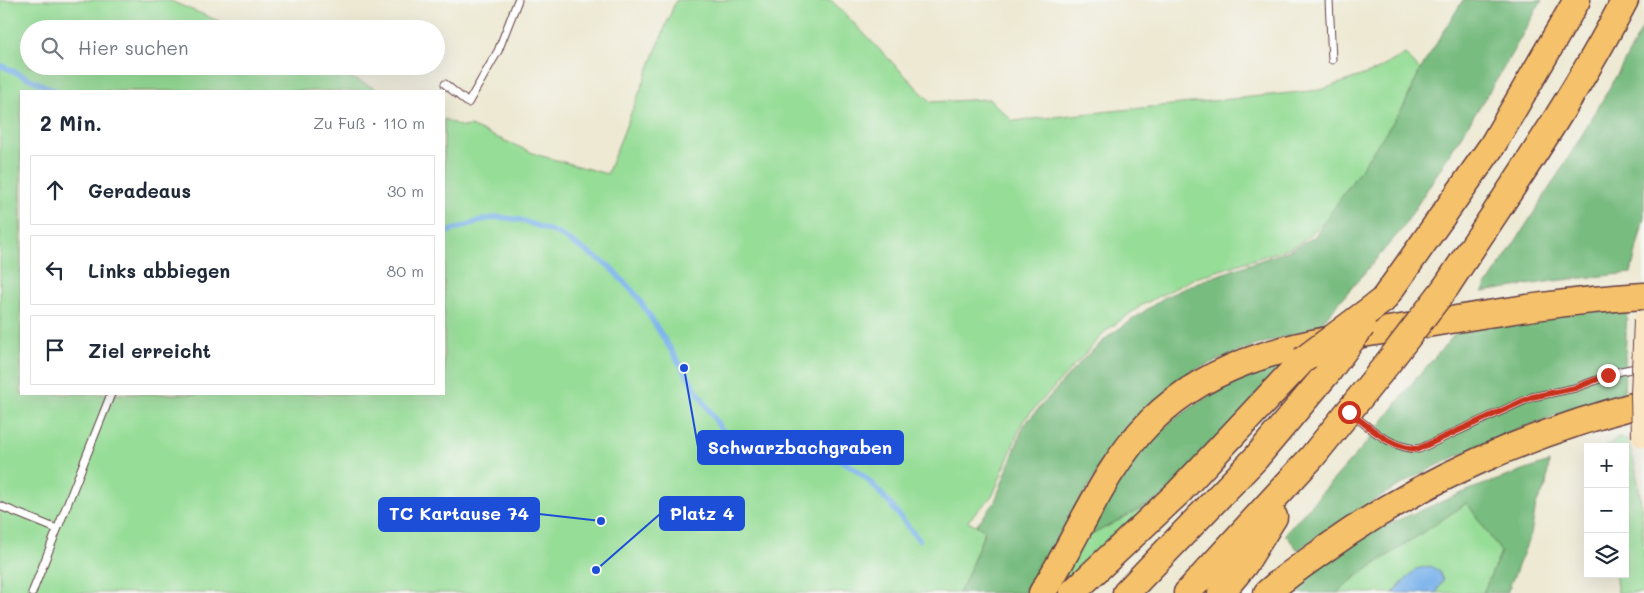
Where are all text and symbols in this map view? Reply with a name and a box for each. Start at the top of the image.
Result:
search box [20,20,445,75]
icon: search [38,34,66,62]
text: Hier suchen [78,35,189,60]
text: 2 Min. [40,109,102,136]
text: Zu Fuß · 110 m [313,112,425,133]
icon: ahead [41,176,69,204]
text: Geradeaus [88,178,191,203]
text: 30 m [387,180,424,201]
icon: left [41,256,69,284]
text: Links abbiegen [88,258,230,283]
text: 80 m [387,260,424,281]
icon: arrive [41,336,69,364]
text: Ziel erreicht [88,338,211,363]
route end [1597,364,1620,387]
route start [1338,401,1361,424]
callout: Schwarzbachgraben [698,431,903,464]
text: Schwarzbachgraben [708,435,892,459]
map controls [1584,443,1629,578]
button: + [1584,443,1629,488]
button: − [1584,488,1629,533]
callout: Platz 4 [660,497,744,530]
callout: TC Kartause 74 [379,498,539,531]
text: TC Kartause 74 [389,501,529,525]
text: Platz 4 [670,501,734,525]
button: layers [1584,533,1629,578]

